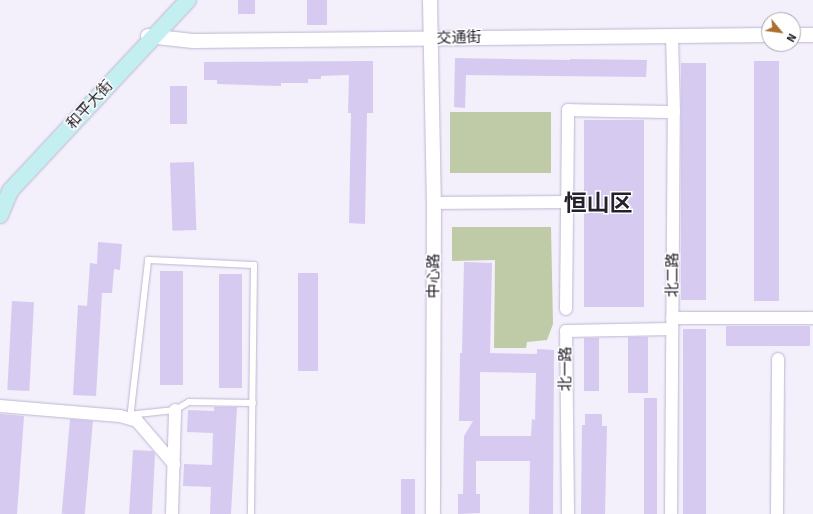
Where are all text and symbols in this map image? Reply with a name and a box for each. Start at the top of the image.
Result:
north arrow [761,12,801,52]
street label: 交通街 [436,29,482,47]
text: N [784,31,799,44]
street label: 和平大街 [63,77,117,133]
district label: 恒山区 [564,190,632,218]
street label: 北二路 [664,253,682,297]
street label: 中心路 [425,254,443,298]
street label: 北一路 [557,347,575,391]

